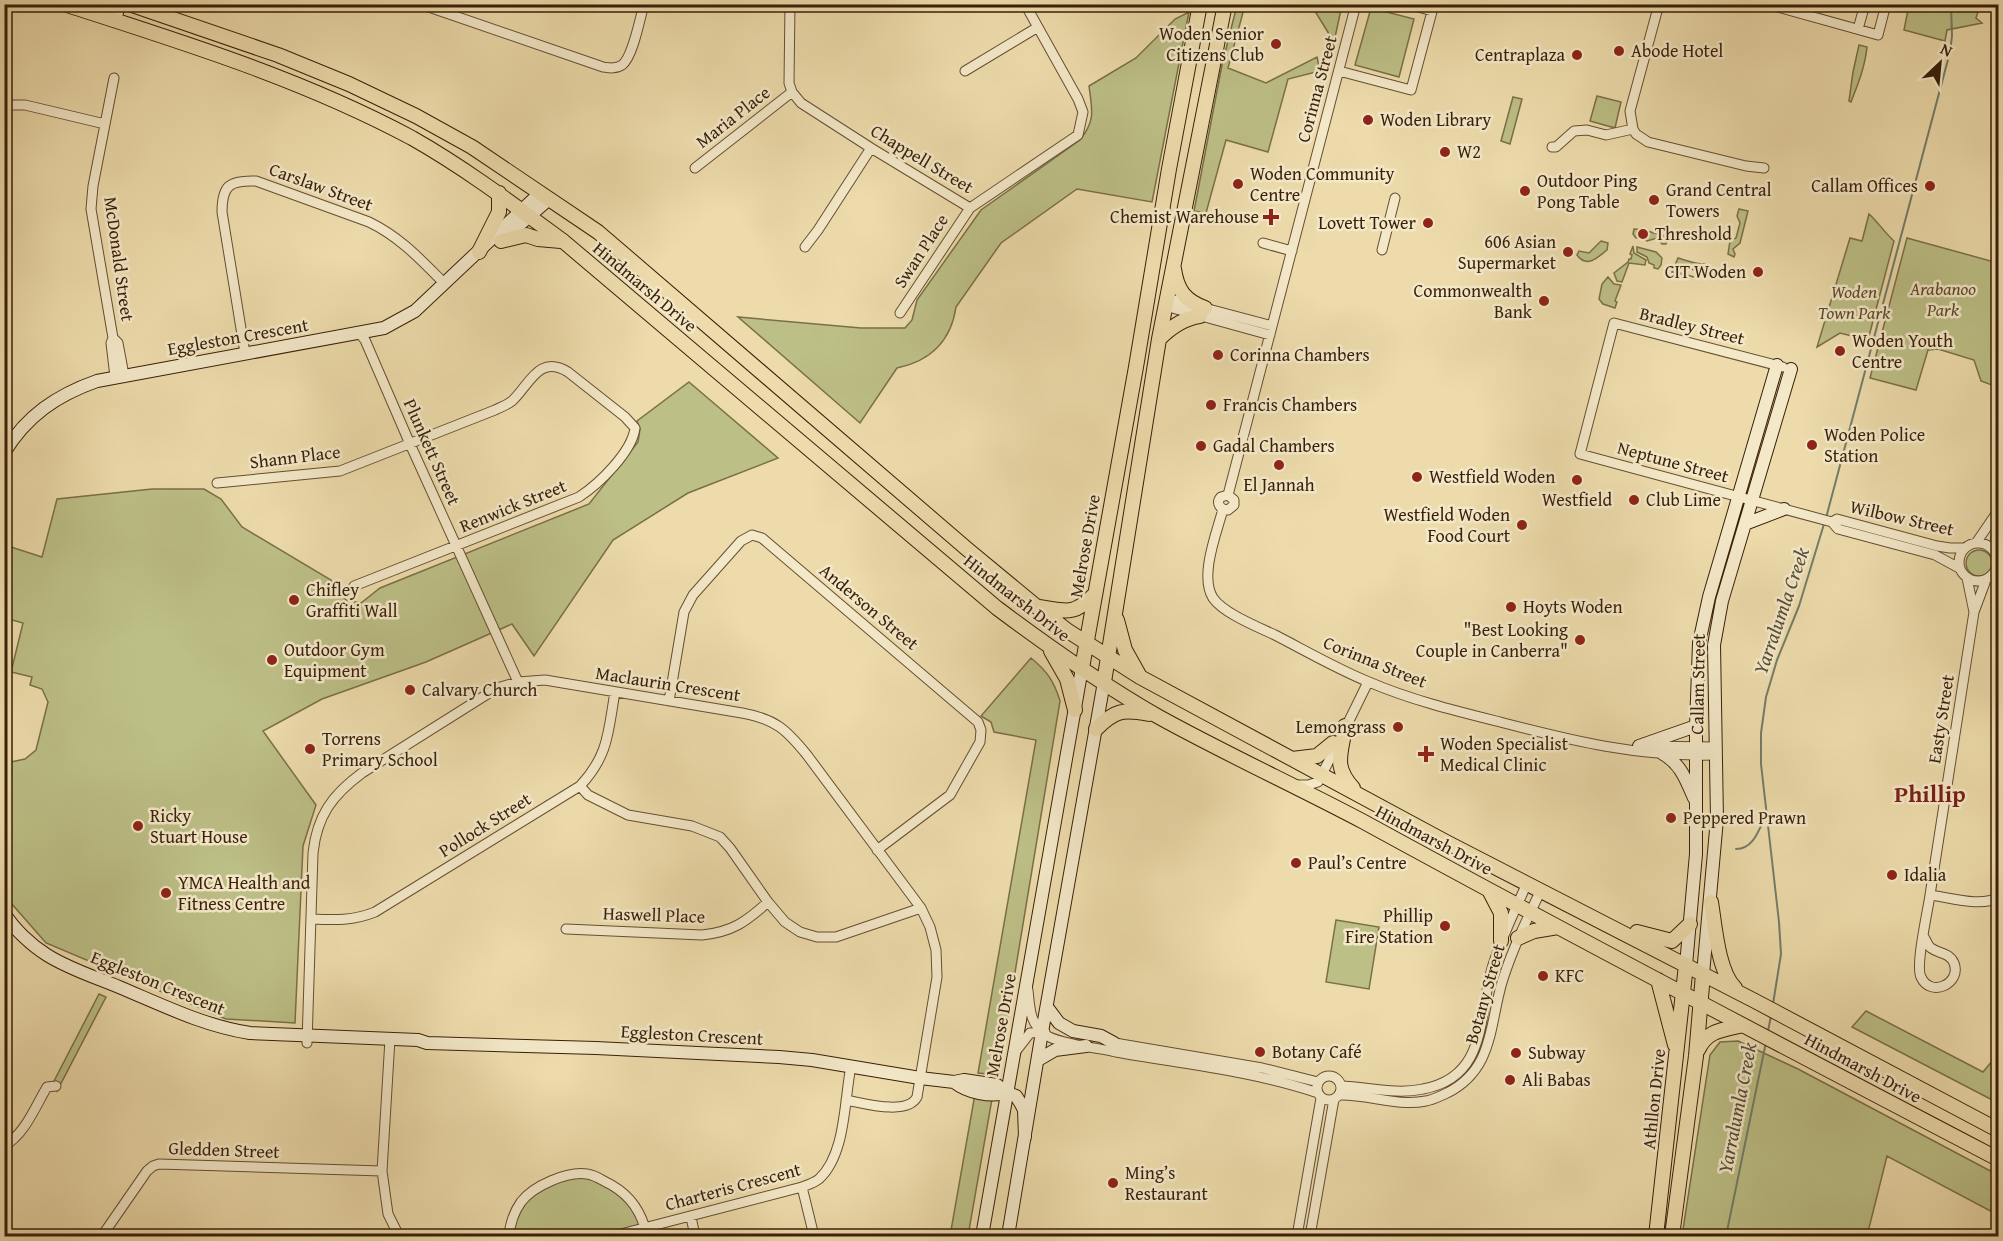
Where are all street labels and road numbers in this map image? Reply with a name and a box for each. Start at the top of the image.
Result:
street label: Corinna Street [1289,32,1344,145]
street label: Maria Place [690,79,776,154]
street label: Chappell Street [866,117,979,200]
street label: Carslaw Street [266,155,377,218]
street label: McDonald Street [97,195,142,324]
street label: Swan Place [887,208,955,293]
street label: Hindmarsh Drive [587,235,703,338]
street label: Bradley Street [1637,299,1748,352]
street label: Eggleston Crescent [165,311,311,362]
street label: Plunkett Street [397,394,468,510]
street label: Neptune Street [1615,434,1732,489]
street label: Shann Place [248,438,342,475]
street label: Renwick Street [455,472,571,539]
street label: Melrose Drive [1062,492,1107,600]
street label: Wilbow Street [1847,492,1957,543]
street label: Hindmarsh Drive [958,547,1076,648]
street label: Anderson Street [814,557,925,657]
street label: Corinna Street [1319,628,1432,695]
street label: Callam Street [1683,633,1712,735]
street label: Maclaurin Crescent [594,659,743,708]
street label: Easty Street [1920,672,1961,765]
street label: Pollock Street [433,785,537,864]
street label: Hindmarsh Drive [1371,797,1498,882]
street label: Haswell Place [602,899,706,930]
street label: Botany Street [1457,940,1512,1047]
street label: Eggleston Crescent [87,943,230,1022]
street label: Melrose Drive [978,971,1023,1079]
street label: Eggleston Crescent [620,1017,765,1052]
street label: Hindmarsh Drive [1800,1025,1927,1110]
street label: Athllon Drive [1635,1047,1672,1151]
street label: Gledden Street [168,1134,281,1165]
street label: Charteris Crescent [662,1155,804,1218]

